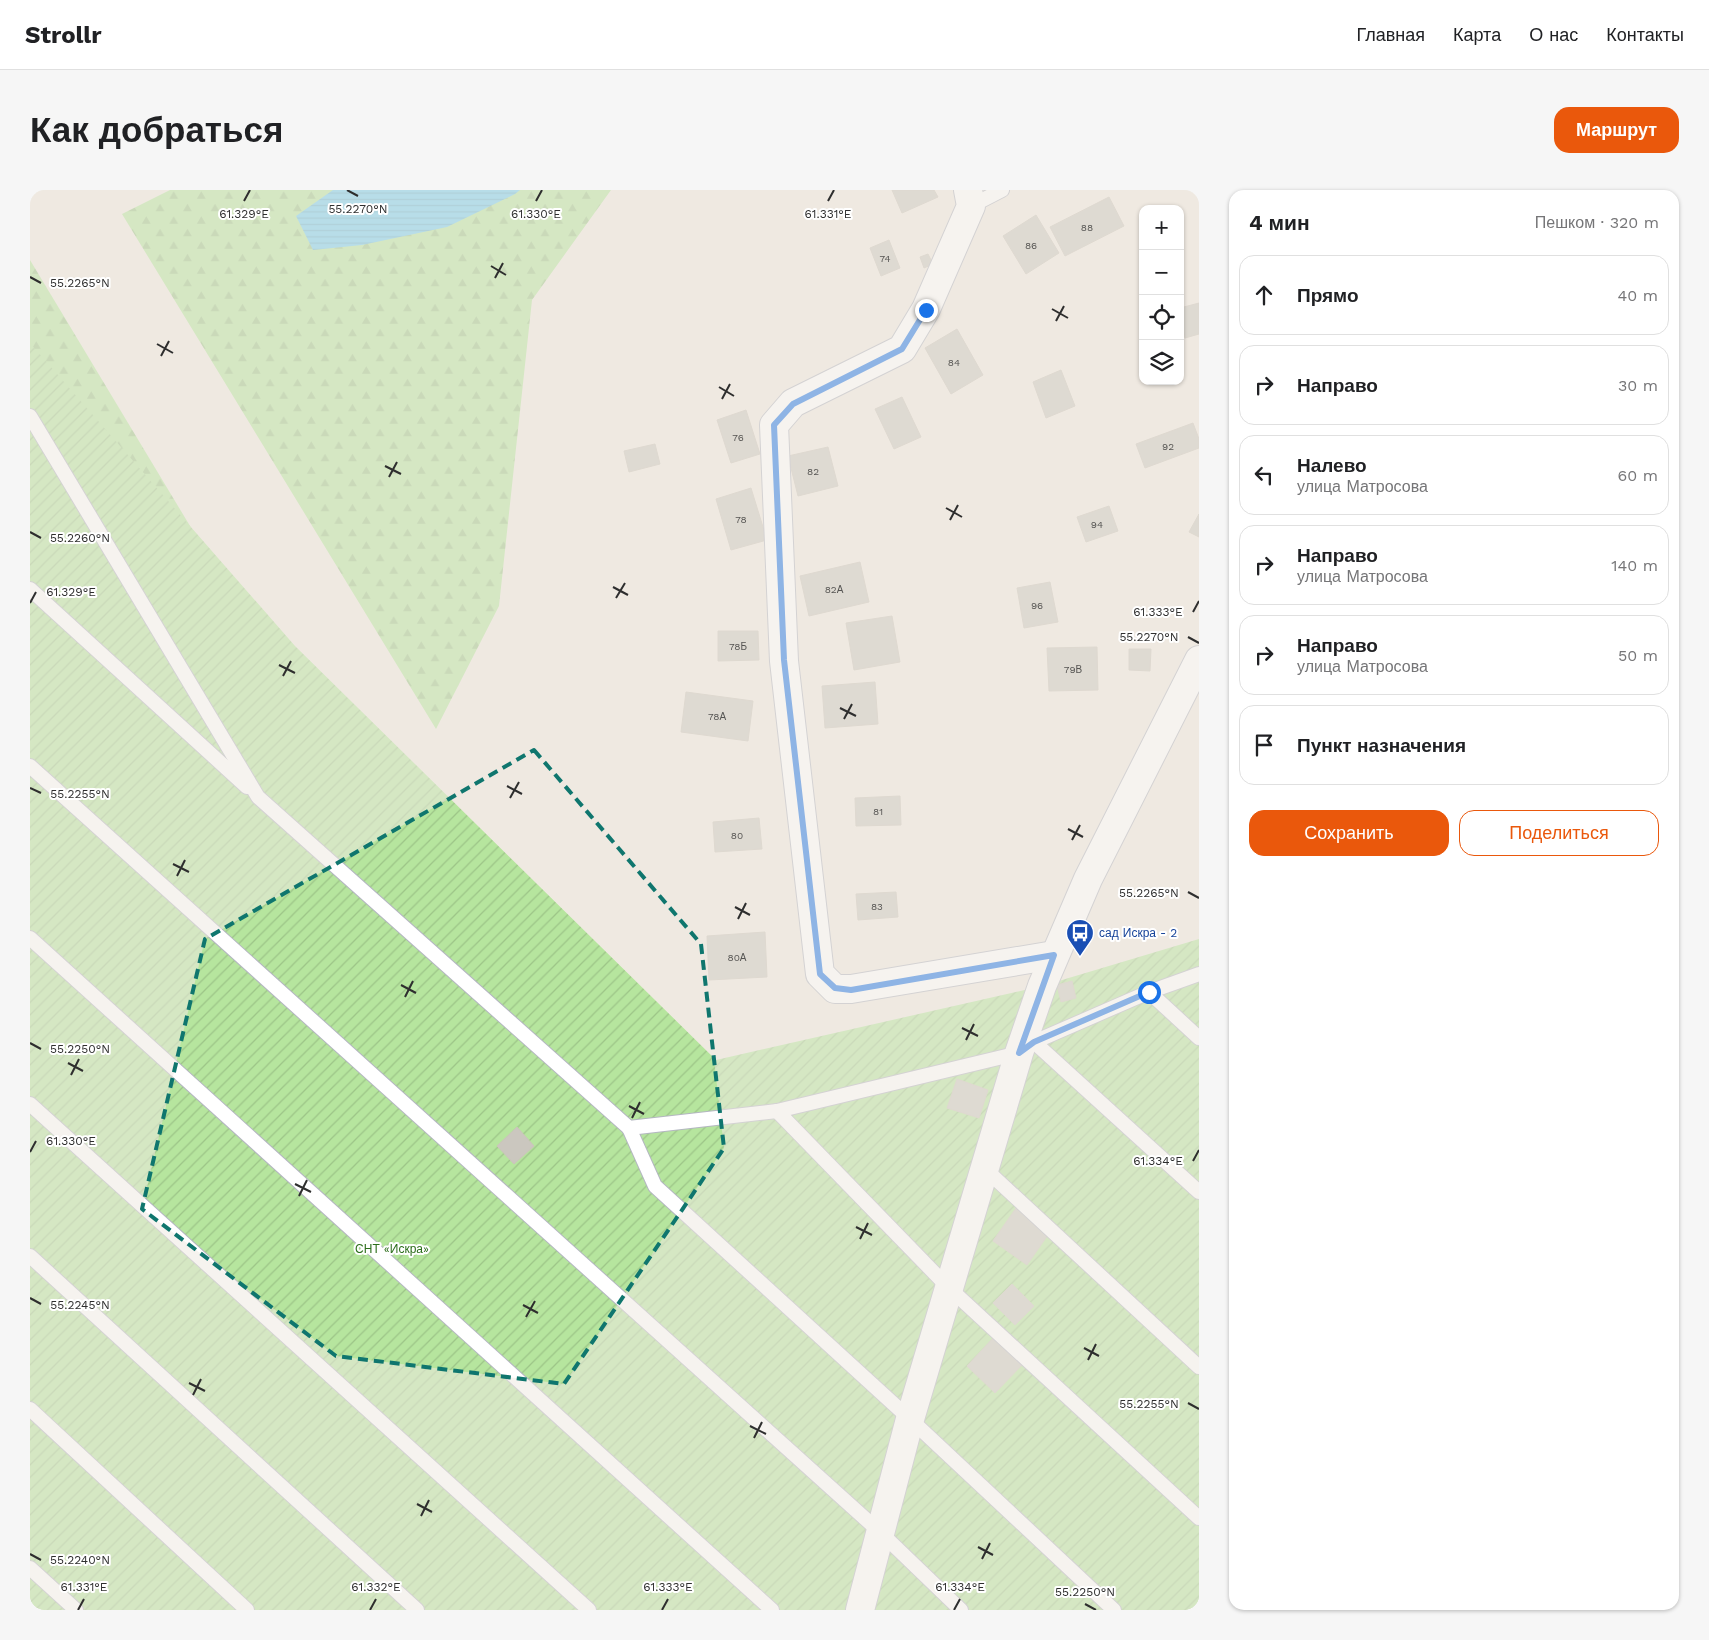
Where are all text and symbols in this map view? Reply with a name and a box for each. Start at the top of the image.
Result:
text: Strollr [25,21,102,49]
text: Главная [1356,24,1425,45]
text: Карта [1453,24,1501,45]
text: О нас [1529,24,1578,45]
text: Контакты [1606,24,1684,45]
button: Маршрут [1554,107,1679,153]
text: Как добраться [30,109,283,151]
text: 55.2270°N [328,202,388,216]
map controls [1139,205,1184,385]
button: + [1139,205,1184,250]
text: 61.329°E [219,207,269,221]
text: 61.330°E [511,207,561,221]
text: 61.331°E [804,207,852,221]
text: 4 мин [1249,210,1310,235]
text: Пешком · 320 m [1535,213,1659,232]
house number: 88 [1081,222,1093,233]
house number: 86 [1025,240,1037,251]
button: − [1139,250,1184,295]
house number: 74 [879,253,891,264]
text: 55.2265°N [50,276,110,290]
icon: ahead [1250,281,1278,309]
text: Прямо [1297,284,1359,307]
text: 40 m [1618,286,1658,305]
button: locate [1139,295,1184,340]
route end [915,299,938,322]
button: layers [1139,340,1184,385]
house number: 84 [948,357,960,368]
icon: right [1250,371,1278,399]
text: Направо [1297,374,1378,397]
text: 30 m [1618,376,1658,395]
house number: 76 [732,432,744,443]
house number: 92 [1162,441,1174,452]
text: Налево [1297,454,1367,477]
icon: left [1250,461,1278,489]
house number: 82 [807,466,819,477]
text: 60 m [1618,466,1658,485]
text: улица Матросова [1297,477,1428,496]
house number: 78 [735,514,747,525]
house number: 94 [1091,519,1103,530]
text: 55.2260°N [50,531,110,545]
text: Направо [1297,544,1378,567]
icon: right [1250,551,1278,579]
text: 140 m [1611,556,1658,575]
text: улица Матросова [1297,567,1428,586]
house number: 82А [825,584,844,595]
text: 61.329°E [46,585,96,599]
house number: 96 [1031,600,1043,611]
text: 61.333°E [1133,605,1183,619]
text: 55.2270°N [1119,630,1179,644]
text: Направо [1297,634,1378,657]
house number: 78Б [729,641,747,652]
icon: right [1250,641,1278,669]
text: 50 m [1618,646,1658,665]
text: улица Матросова [1297,657,1428,676]
house number: 79В [1064,664,1083,675]
house number: 78А [708,711,726,722]
icon: arrive [1250,731,1278,759]
text: Пункт назначения [1297,734,1466,757]
text: 55.2255°N [50,787,110,801]
house number: 81 [873,806,883,817]
button: Сохранить [1249,810,1449,856]
button: Поделиться [1459,810,1659,856]
house number: 80 [731,830,743,841]
text: 55.2265°N [1119,886,1179,900]
house number: 83 [871,901,883,912]
bus stop icon: сад Искра - 2 [1065,918,1095,957]
place label: сад Искра - 2 [1099,926,1177,940]
house number: 80А [727,952,747,963]
route start [1138,981,1161,1004]
text: 55.2250°N [50,1042,110,1056]
text: 61.330°E [46,1134,96,1148]
text: 61.334°E [1133,1154,1183,1168]
park label: СНТ «Искра» [355,1242,429,1256]
text: 55.2245°N [50,1298,110,1312]
text: 55.2255°N [1119,1397,1179,1411]
text: 55.2240°N [50,1553,110,1567]
text: 61.331°E [60,1580,108,1594]
text: 61.332°E [351,1580,401,1594]
text: 61.333°E [643,1580,693,1594]
text: 61.334°E [935,1580,985,1594]
text: 55.2250°N [1055,1585,1115,1599]

